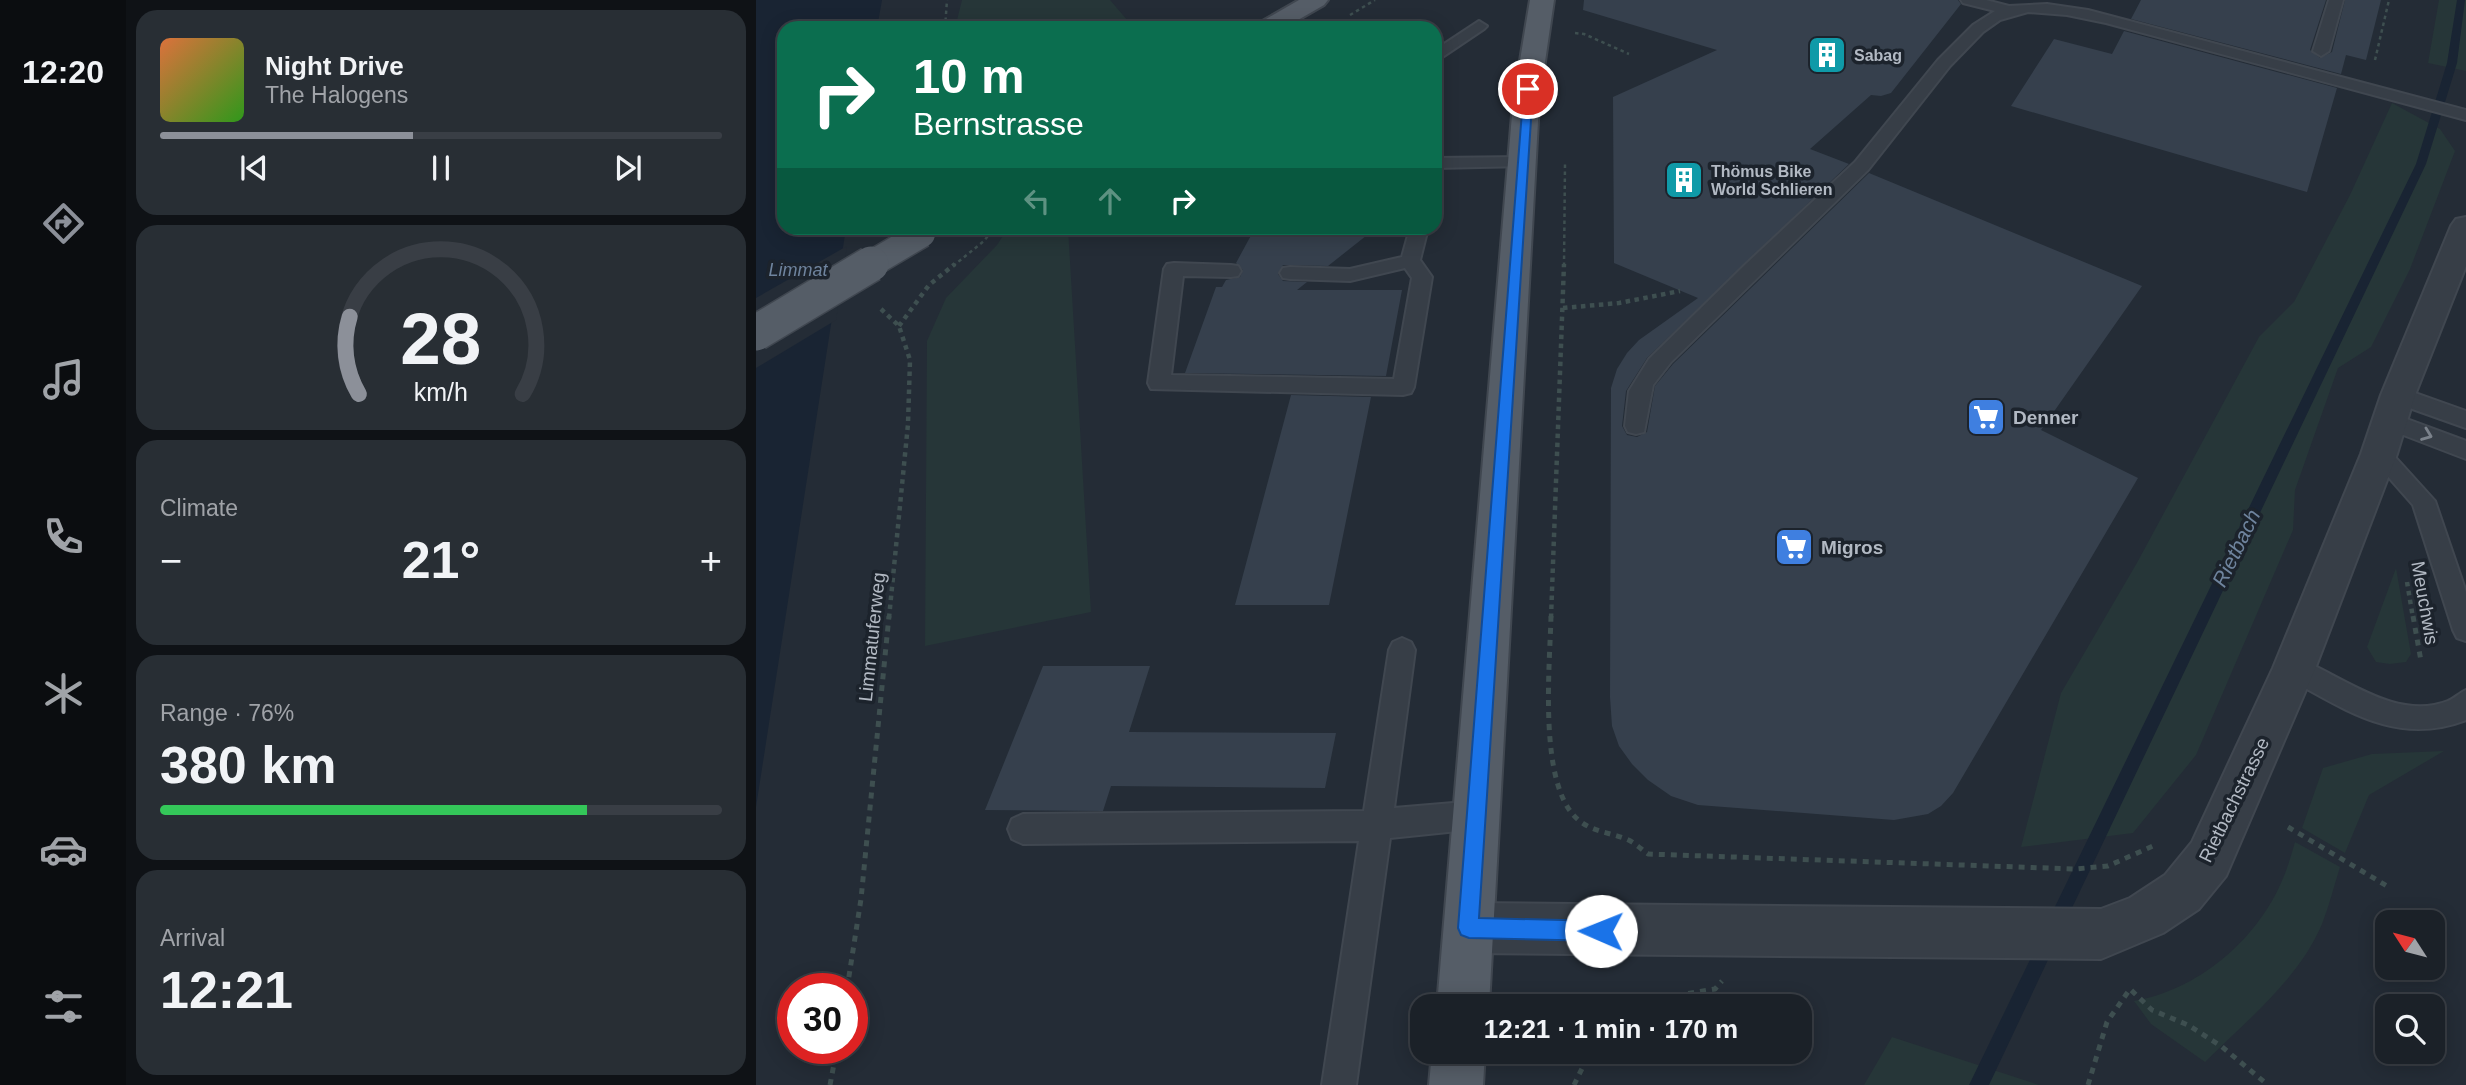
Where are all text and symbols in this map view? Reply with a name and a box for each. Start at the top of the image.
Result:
building icon: Sabag [1806,34,1848,76]
place label: Sabag [1854,47,1902,64]
icon: right [798,49,889,140]
text: 10 m [913,49,1025,103]
text: Night Drive [265,51,404,81]
text: 12:20 [22,54,104,90]
pin [1498,59,1558,119]
icon: arrive [1509,70,1547,108]
text: The Halogens [265,82,408,108]
text: Bernstrasse [913,106,1084,142]
icon: previous [235,149,273,187]
icon: pause [422,149,460,187]
icon: next [609,149,647,187]
building icon: Thömus Bike World Schlieren [1663,159,1705,201]
place label: Thömus Bike World Schlieren [1711,163,1833,198]
icon: left [1018,182,1056,220]
icon: ahead [1091,182,1129,220]
icon: right [1164,182,1202,220]
icon: directions [39,199,88,248]
water label: Limmat [768,260,829,280]
text: 28 [401,298,481,379]
icon: music [39,355,88,404]
text: km/h [414,377,468,405]
supermarket icon: Denner [1965,396,2007,438]
place label: Denner [2013,407,2079,428]
one-way arrow [2420,427,2433,441]
text: Climate [160,495,238,521]
water label: Rietbach [2207,506,2265,590]
icon: phone [39,512,88,561]
supermarket icon: Migros [1773,526,1815,568]
text: 21° [402,531,480,589]
place label: Migros [1821,537,1883,558]
text: − [160,540,182,582]
text: + [700,540,722,582]
street label: Meuchwis [2407,560,2443,646]
street label: Limmatuferweg [855,571,889,703]
icon: climate [39,669,88,718]
text: Range · 76% [160,700,294,726]
street label: Rietbachstrasse [2195,734,2273,866]
text: 380 km [160,736,336,794]
icon: car [39,825,88,874]
position arrow [1564,894,1638,968]
north arrow [2375,910,2445,980]
map controls [2375,910,2445,1064]
text: Arrival [160,925,225,951]
text: 12:21 [160,961,293,1019]
speed limit sign: 30 [777,973,868,1064]
icon: filters [39,982,88,1031]
button: search [2375,994,2445,1064]
text: 12:21 · 1 min · 170 m [1484,1014,1738,1044]

